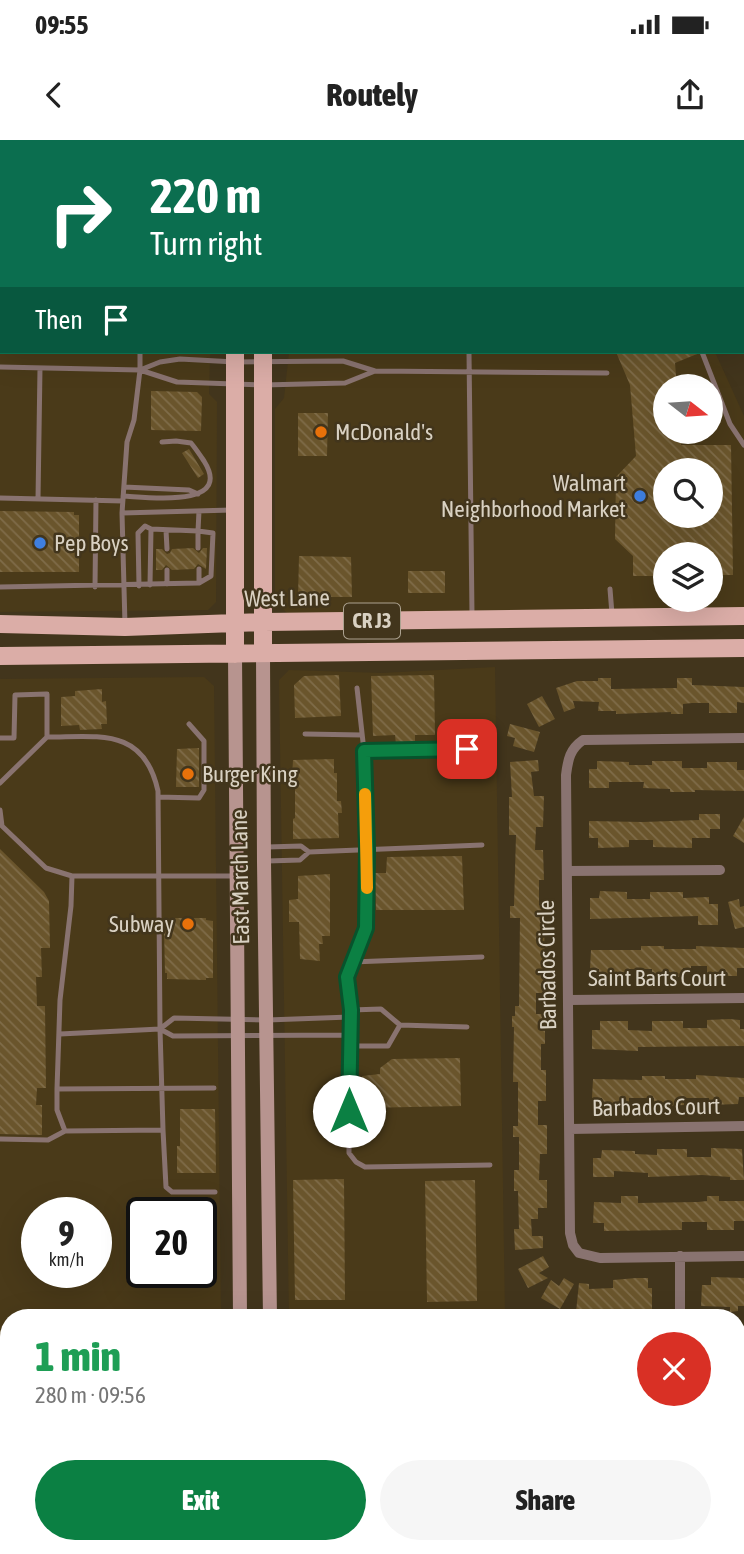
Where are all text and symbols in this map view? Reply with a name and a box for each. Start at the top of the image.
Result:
text: 09:55 [35,10,89,40]
icon: back [35,76,73,114]
text: Routely [326,76,418,113]
icon: share [671,76,709,114]
text: 220 m [150,167,261,223]
icon: right [35,168,126,259]
text: Turn right [150,225,263,262]
icon: arrive [97,301,135,339]
text: Then [35,305,83,335]
north arrow [653,374,723,444]
map controls [653,374,723,612]
place label: McDonald's [335,419,433,445]
marker: McDonald's [313,424,329,440]
button: search [653,458,723,528]
place label: Walmart Neighborhood Market [441,470,626,522]
marker: Walmart Neighborhood Market [632,488,648,504]
place label: Pep Boys [54,530,129,556]
marker: Pep Boys [32,535,48,551]
button: layers [653,542,723,612]
street label: West Lane [244,584,330,612]
road number: CR J3 [344,603,400,638]
pin [437,719,497,779]
icon: arrive [448,730,486,768]
place label: Burger King [202,761,298,787]
marker: Burger King [180,766,196,782]
street label: East March Lane [226,809,254,945]
street label: Barbados Circle [533,900,561,1030]
place label: Subway [109,911,174,937]
marker: Subway [180,916,196,932]
street label: Saint Barts Court [588,965,726,991]
position arrow [312,1074,386,1148]
street label: Barbados Court [592,1093,720,1121]
speed limit sign: 20 [126,1197,217,1288]
text: 9 [58,1213,75,1253]
text: km/h [49,1249,84,1270]
text: 1 min [35,1332,121,1380]
button: close [637,1332,711,1406]
text: 280 m · 09:56 [35,1382,146,1408]
button: Exit [35,1460,366,1540]
button: Share [380,1460,711,1540]

